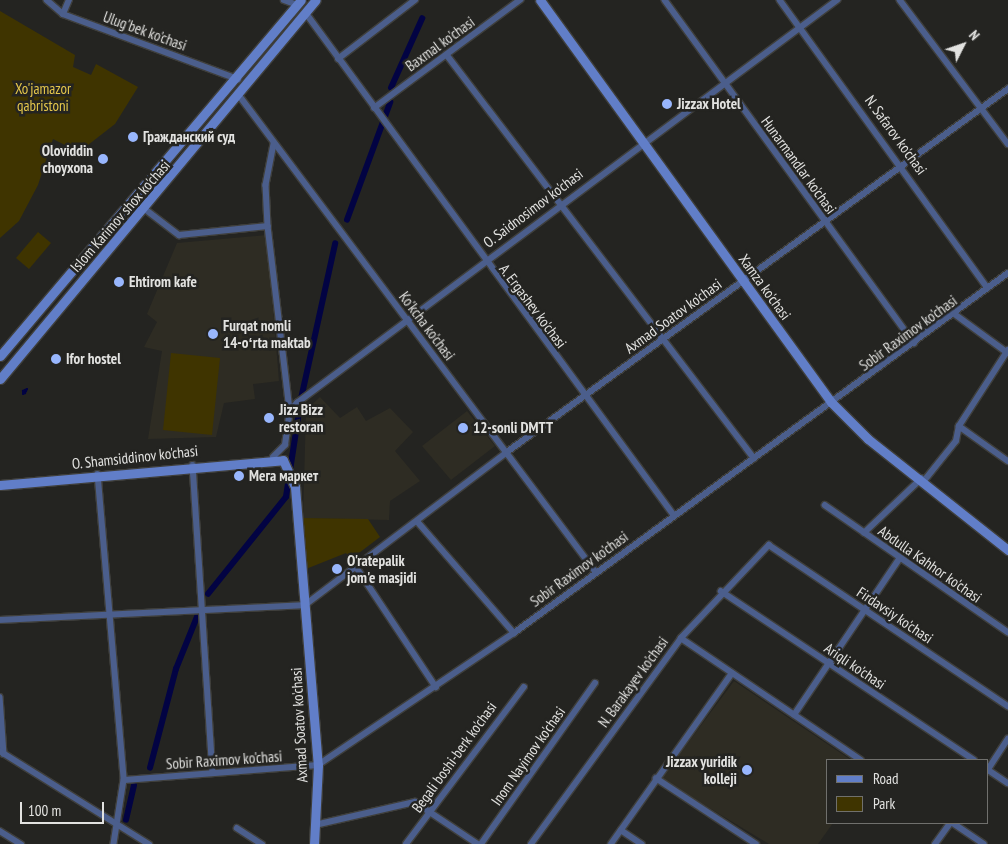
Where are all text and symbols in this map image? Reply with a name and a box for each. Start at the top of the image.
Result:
street label: Ulug'bek ko'chasi [101,8,189,54]
street label: Baxmal ko'chasi [402,13,478,75]
north arrow [938,20,988,70]
text: N [965,26,984,44]
park label: Xo'jamazor qabristoni [15,79,71,114]
street label: N. Safarov ko'chasi [861,91,931,179]
place label: Jizzax Hotel [677,95,741,113]
marker: Jizzax Hotel [661,98,673,110]
street label: Hunarmandlar ko'chasi [758,113,840,217]
place label: Гражданский суд [143,128,235,146]
marker: Гражданский суд [127,131,139,143]
place label: Oloviddin choyxona [42,141,93,176]
marker: Oloviddin choyxona [97,153,109,165]
street label: Islom Karimov shox ko'chasi [66,156,174,276]
street label: O. Saidnosimov ko'chasi [479,164,587,252]
street label: Xamza ko'chasi [735,251,795,323]
street label: A. Ergashev ko'chasi [495,260,571,352]
place label: Ehtirom kafe [129,273,197,291]
street label: Axmad Soatov ko'chasi [621,275,725,357]
marker: Ehtirom kafe [113,276,125,288]
street label: Ko'kcha ko'chasi [395,288,459,364]
street label: Sobir Raximov ko'chasi [855,291,961,375]
place label: Furqat nomli 14-oʻrta maktab [223,316,311,351]
marker: Furqat nomli 14-oʻrta maktab [207,328,219,340]
place label: Ifor hostel [66,350,121,368]
marker: Ifor hostel [50,353,62,365]
place label: Jizz Bizz restoran [279,400,323,435]
marker: Jizz Bizz restoran [263,412,275,424]
place label: 12-sonli DMTT [473,419,553,437]
marker: 12-sonli DMTT [457,422,469,434]
street label: O. Shamsiddinov ko'chasi [70,441,200,473]
place label: Мега маркет [249,467,318,485]
marker: Мега маркет [233,470,245,482]
street label: Abdulla Kahhor ko'chasi [875,522,985,606]
street label: Sobir Raximov ko'chasi [526,527,632,611]
place label: O'ratepalik jom'e masjidi [347,551,417,586]
marker: O'ratepalik jom'e masjidi [331,563,343,575]
street label: Firdavsiy ko'chasi [853,583,937,647]
street label: N. Barakayev ko'chasi [594,633,672,731]
street label: Ariqli ko'chasi [821,639,889,693]
street label: Axmad Soatov ko'chasi [287,667,311,783]
street label: Begali boshi-berk ko'chasi [408,698,500,816]
street label: Inom Nayimov ko'chasi [487,703,569,809]
street label: Sobir Raximov ko'chasi [165,747,283,773]
place label: Jizzax yuridik kolleji [665,752,737,787]
legend [826,759,988,824]
marker: Jizzax yuridik kolleji [741,764,753,776]
text: Road [873,769,899,788]
scale bar [22,792,106,824]
text: Park [873,794,895,813]
text: 100 m [28,801,61,820]

